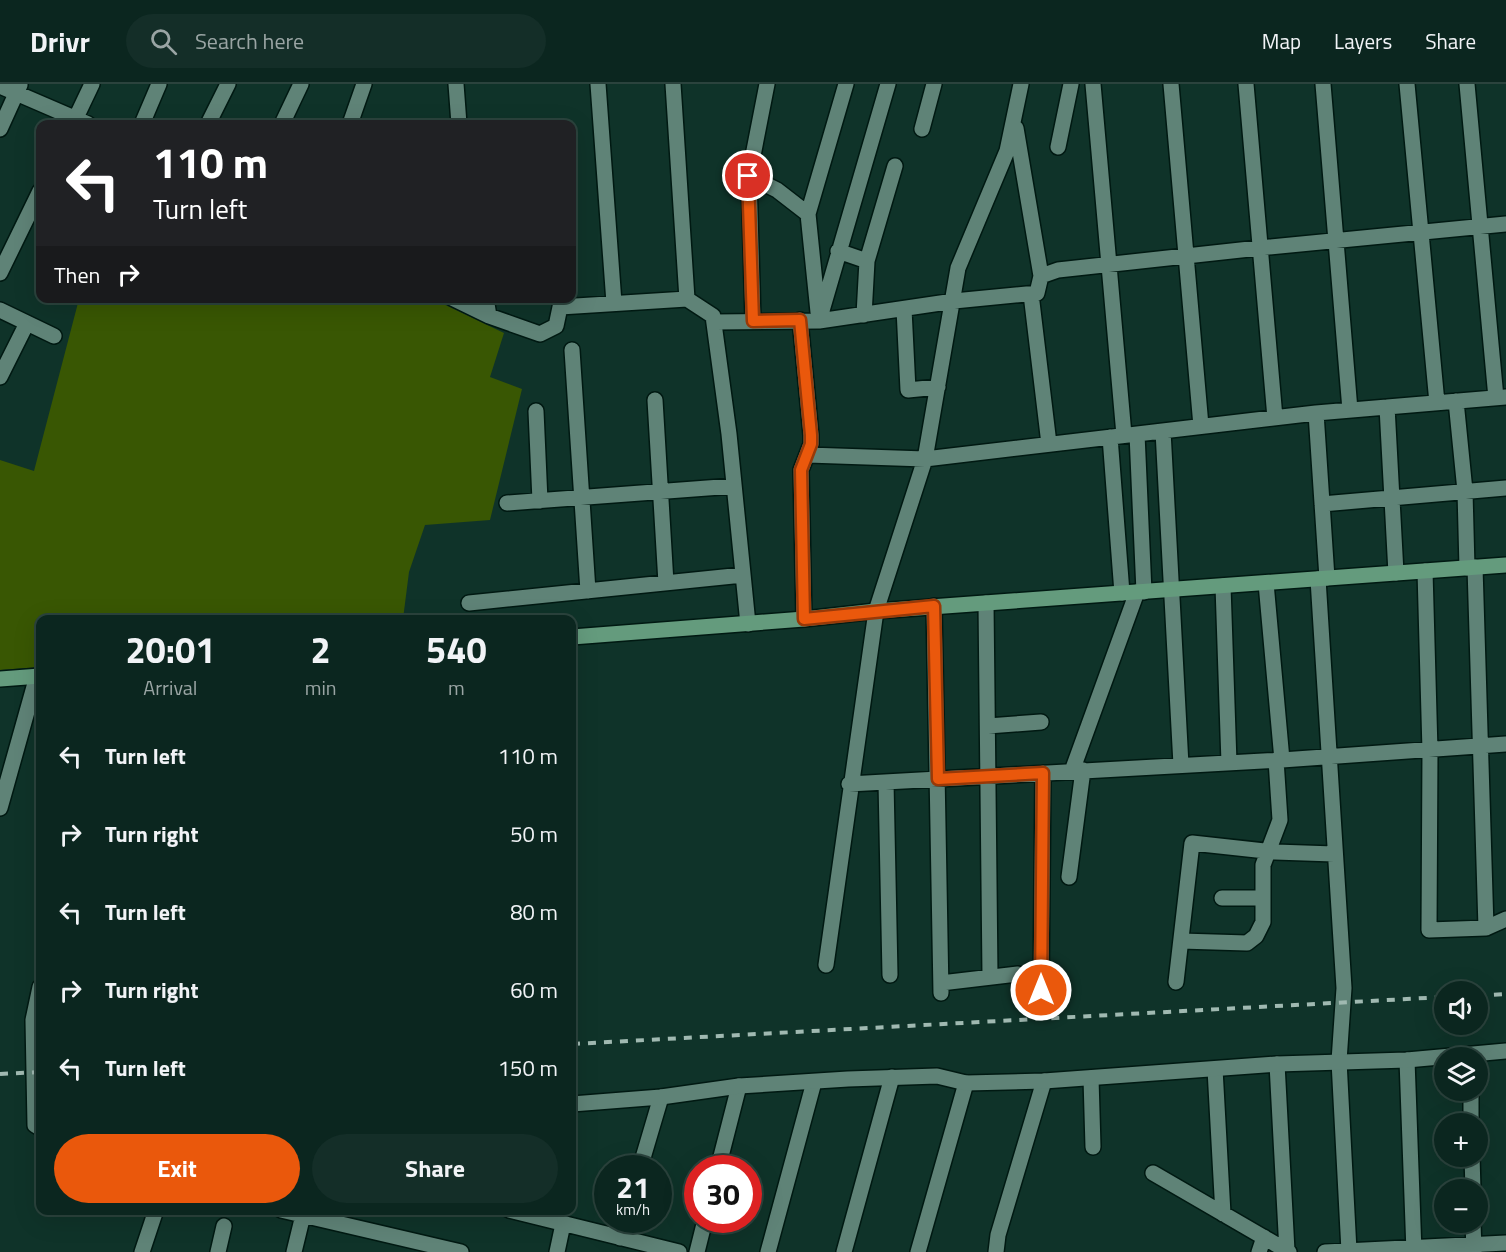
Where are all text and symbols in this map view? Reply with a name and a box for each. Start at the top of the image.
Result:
search box [126,14,546,68]
text: Drivr [30,20,90,63]
text: Search here [195,24,304,58]
icon: search [147,25,180,58]
text: Map [1262,25,1301,57]
text: Layers [1334,25,1392,57]
text: Share [1425,25,1476,57]
text: 110 m [153,130,268,194]
icon: left [54,144,132,222]
pin [722,150,773,201]
icon: arrive [731,159,764,192]
text: Turn left [153,188,247,229]
text: Then [54,258,100,292]
icon: right [112,258,145,291]
text: 20:01 [125,622,215,677]
text: 2 [311,622,331,677]
text: 540 [426,622,487,677]
text: Arrival [143,672,198,703]
text: min [305,672,337,703]
text: m [448,672,465,703]
text: Turn left [105,739,186,773]
text: 110 m [498,739,558,773]
icon: left [54,740,87,773]
text: Turn right [105,817,199,851]
text: 50 m [510,817,558,851]
icon: right [54,818,87,851]
text: Turn left [105,895,186,929]
text: 80 m [510,895,558,929]
icon: left [54,896,87,929]
position arrow [1009,958,1073,1022]
text: Turn right [105,973,199,1007]
text: 60 m [510,973,558,1007]
icon: right [54,974,87,1007]
map controls [1434,981,1488,1233]
button: sound [1434,981,1488,1035]
button: layers [1434,1047,1488,1101]
text: Turn left [105,1051,186,1085]
text: 150 m [498,1051,558,1085]
icon: left [54,1052,87,1085]
button: + [1434,1113,1488,1167]
button: Exit [54,1134,300,1203]
button: Share [312,1134,558,1203]
speed limit sign: 30 [684,1155,762,1233]
text: 21 [616,1164,650,1210]
button: − [1434,1179,1488,1233]
text: km/h [616,1198,650,1221]

